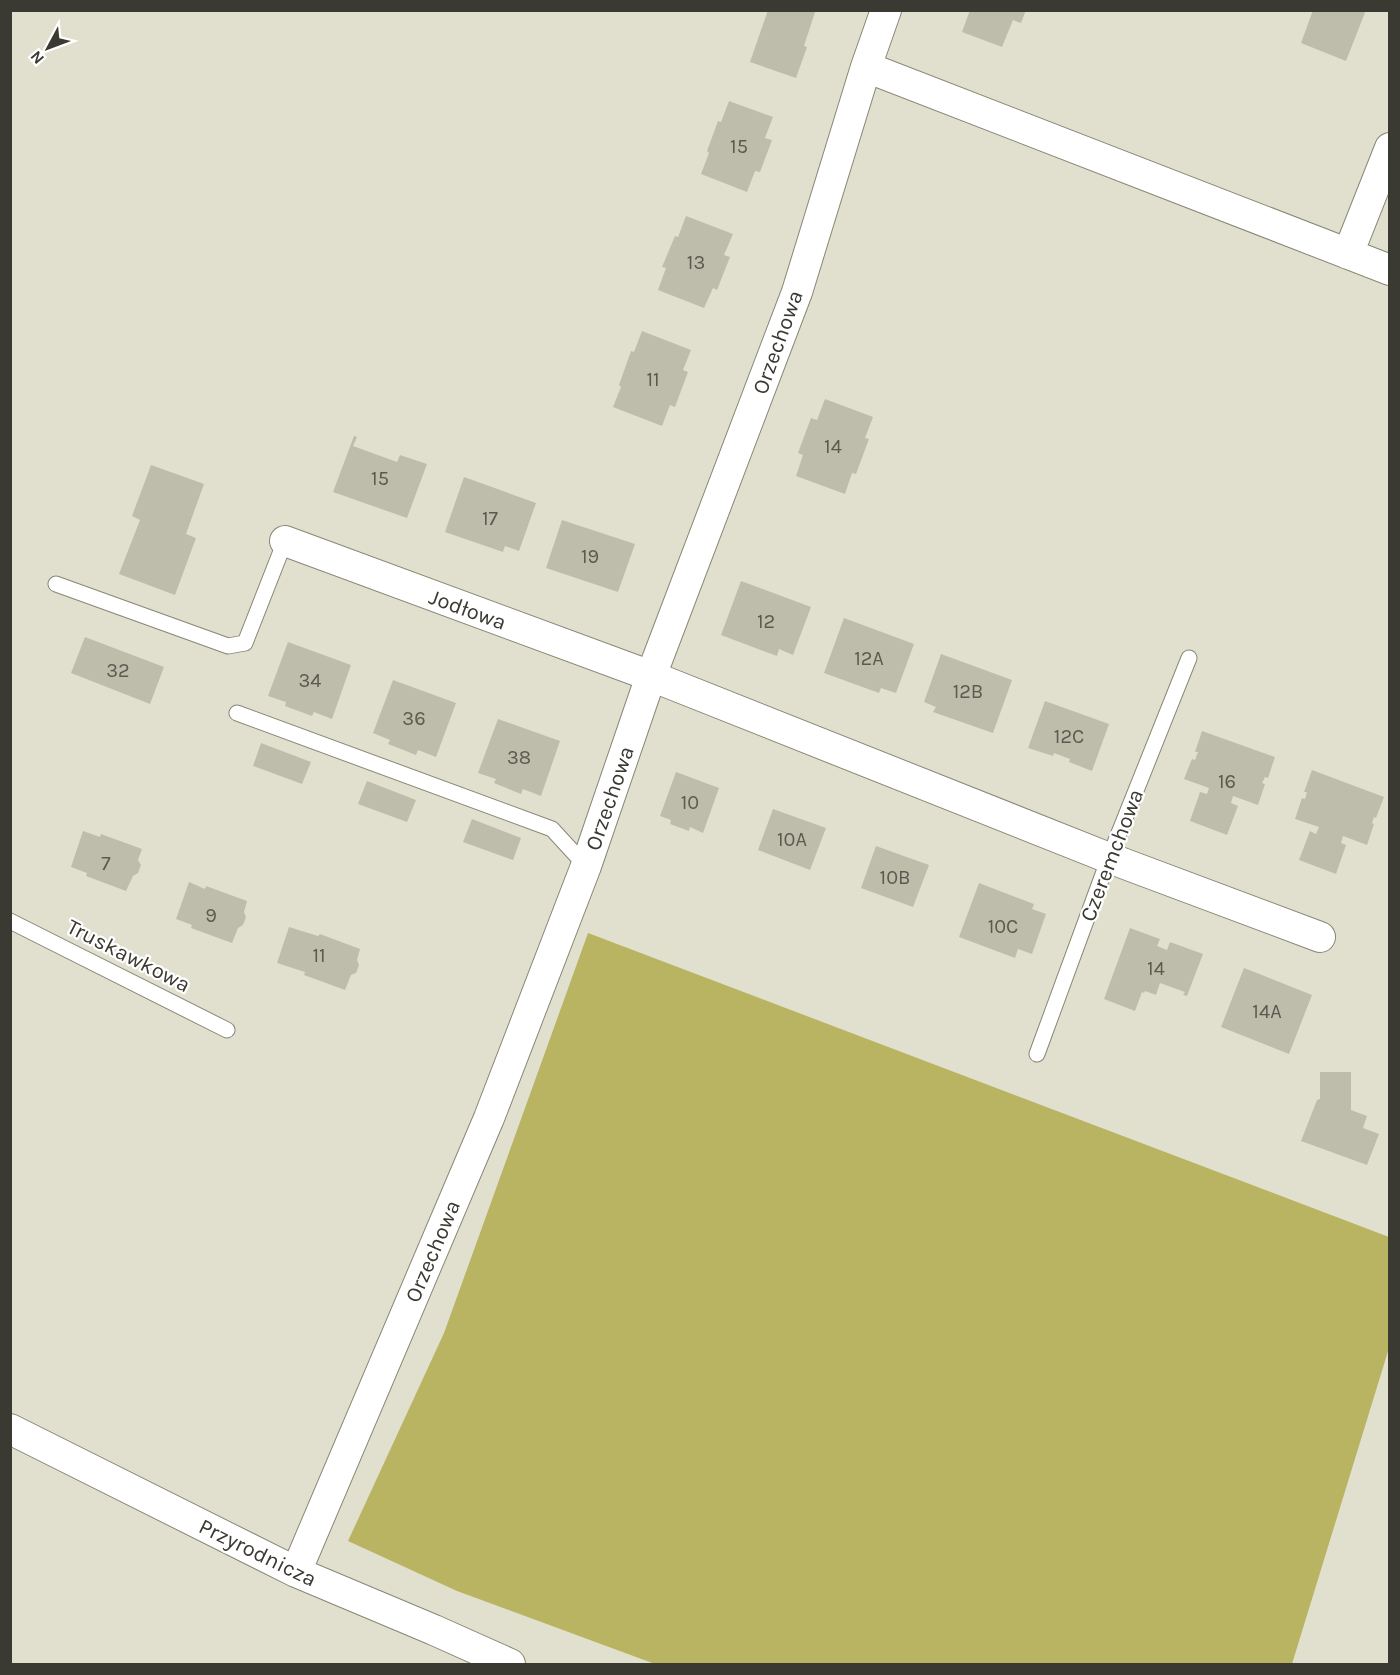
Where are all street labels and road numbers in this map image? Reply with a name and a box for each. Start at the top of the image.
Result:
street label: Orzechowa [747,287,809,398]
street label: Jodłowa [426,584,510,636]
street label: Orzechowa [580,743,640,854]
street label: Czeremchowa [1075,785,1149,925]
street label: Truskawkowa [62,914,195,998]
street label: Orzechowa [400,1196,466,1306]
street label: Przyrodnicza [195,1513,321,1593]

